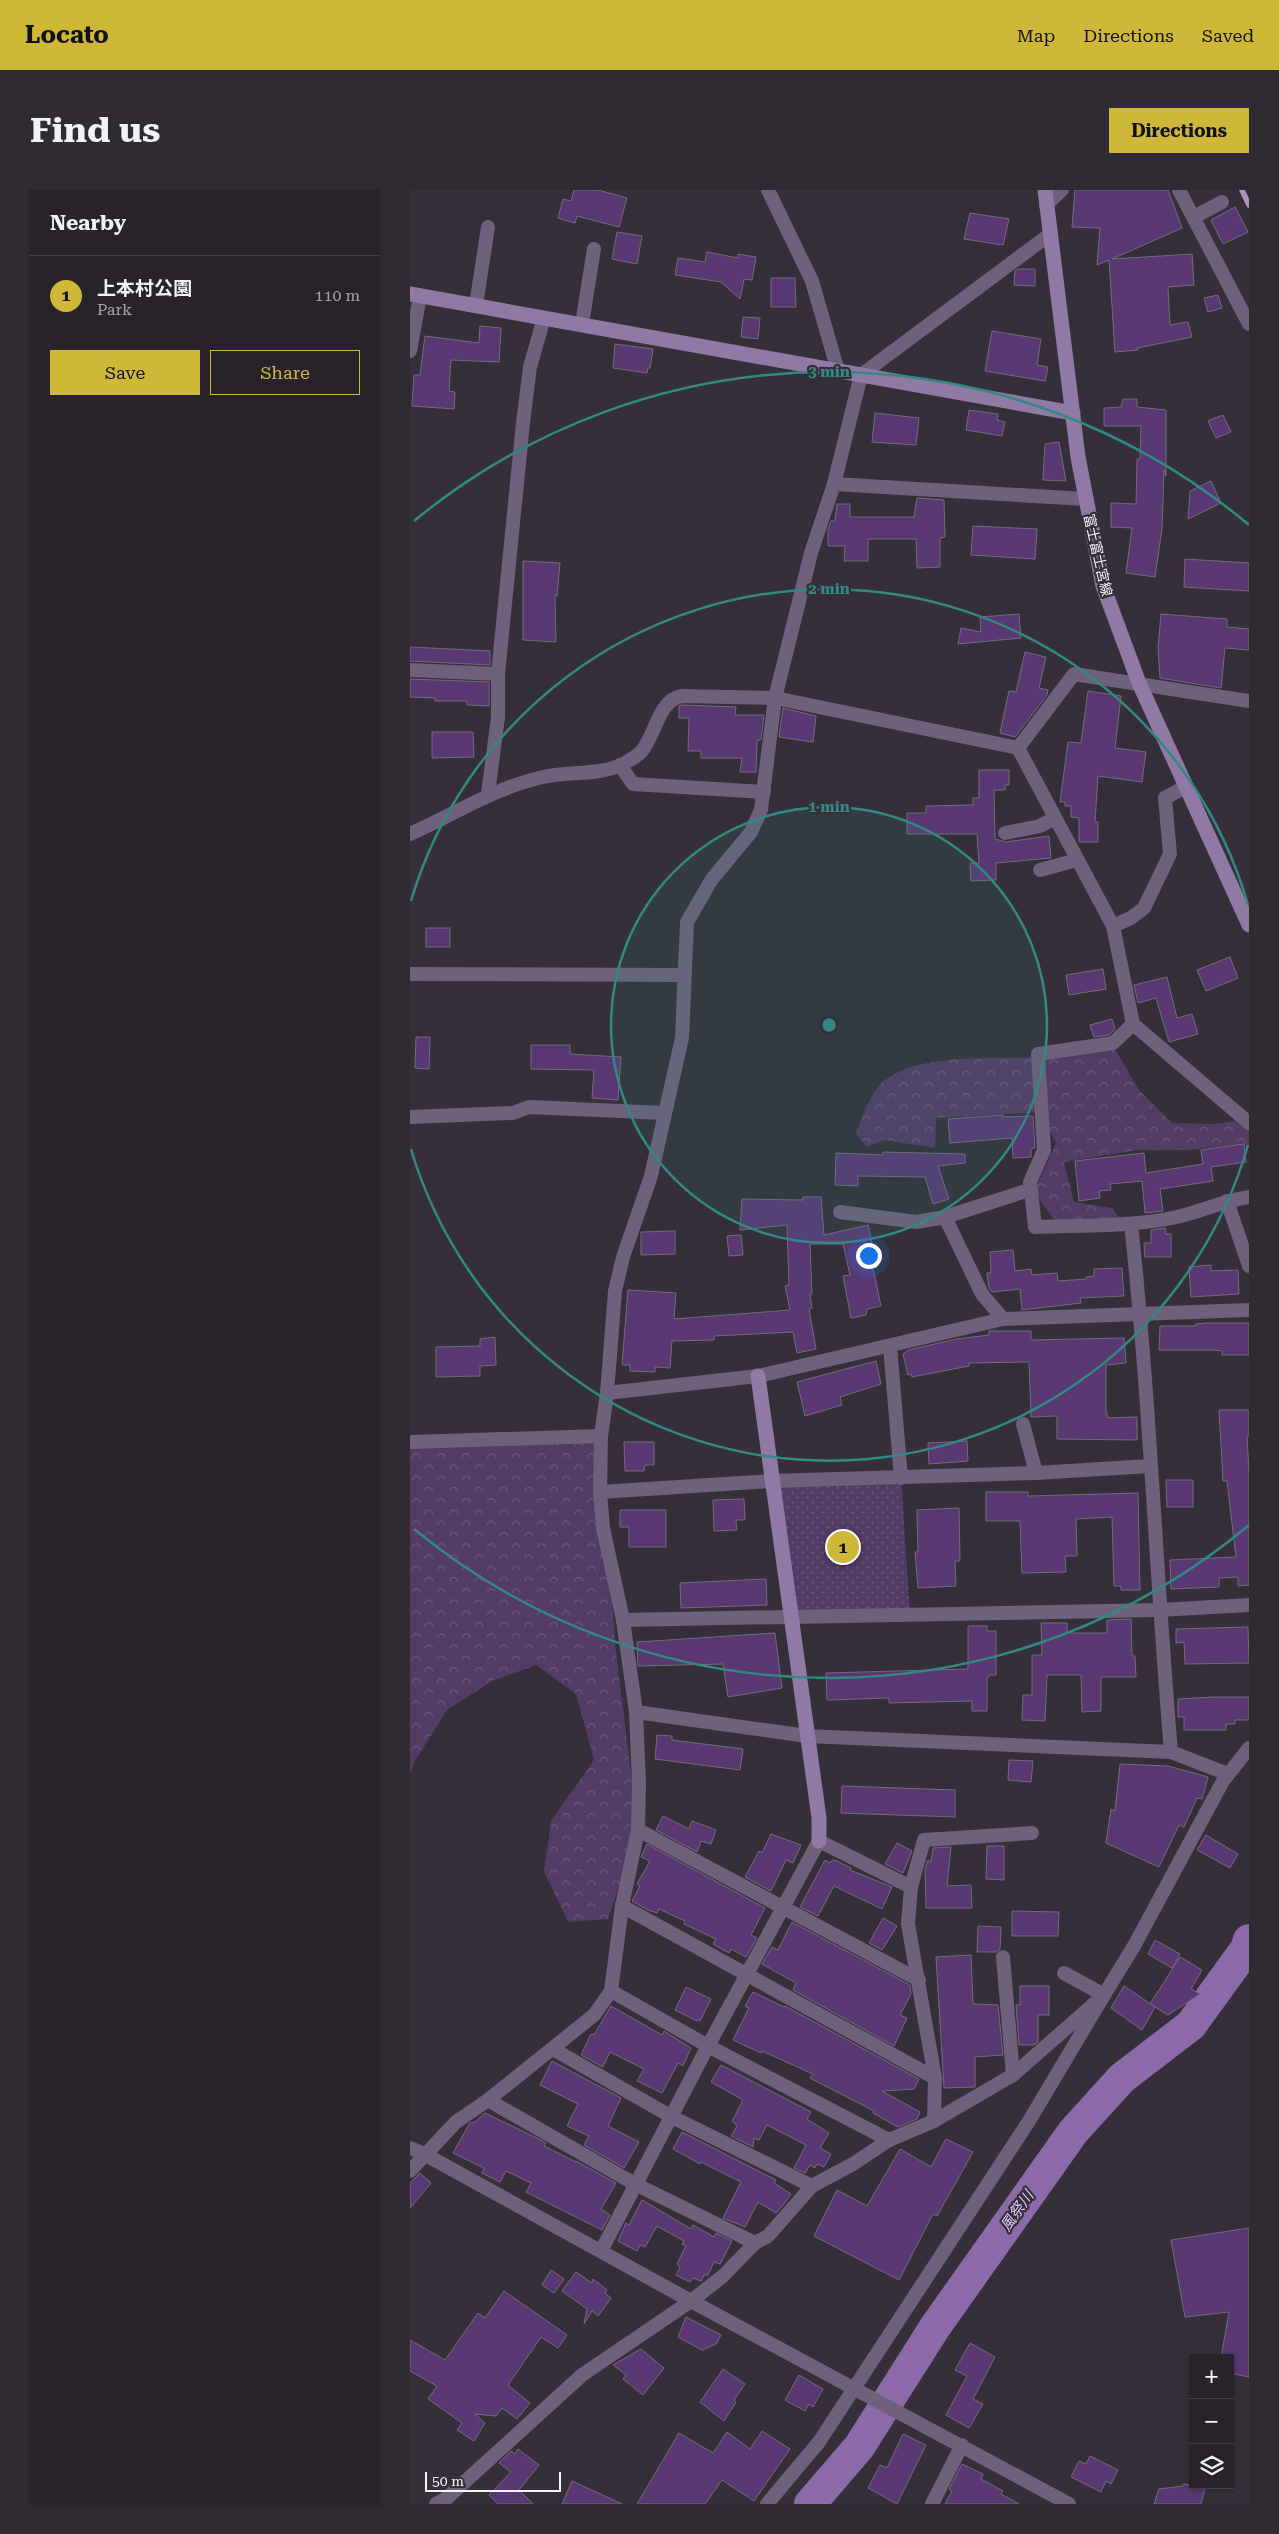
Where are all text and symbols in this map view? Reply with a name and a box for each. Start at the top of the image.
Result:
text: Locato [25,21,109,49]
text: Map [1017,25,1055,46]
text: Directions [1083,25,1174,46]
text: Saved [1202,25,1254,46]
button: Directions [1109,108,1249,153]
text: Find us [30,110,160,151]
text: Nearby [50,211,126,235]
text: 上本村公園 [97,277,192,300]
text: 1 [62,286,70,305]
text: 110 m [314,286,360,305]
text: Park [97,300,132,319]
button: Save [50,350,200,395]
button: Share [210,350,360,395]
text: 3 min [808,363,850,381]
street label: 富士富士宮線 [1081,512,1115,598]
text: 2 min [808,580,850,598]
text: 1 min [808,798,850,816]
centre of rings [820,1016,838,1034]
your location [856,1243,882,1269]
pin: 1 [827,1528,859,1566]
water label: 風祭川 [997,2186,1038,2235]
map controls [1189,2354,1234,2489]
button: + [1189,2354,1234,2399]
button: − [1189,2399,1234,2444]
button: layers [1189,2444,1234,2489]
scale bar [425,2469,561,2492]
text: 50 m [432,2473,464,2489]

